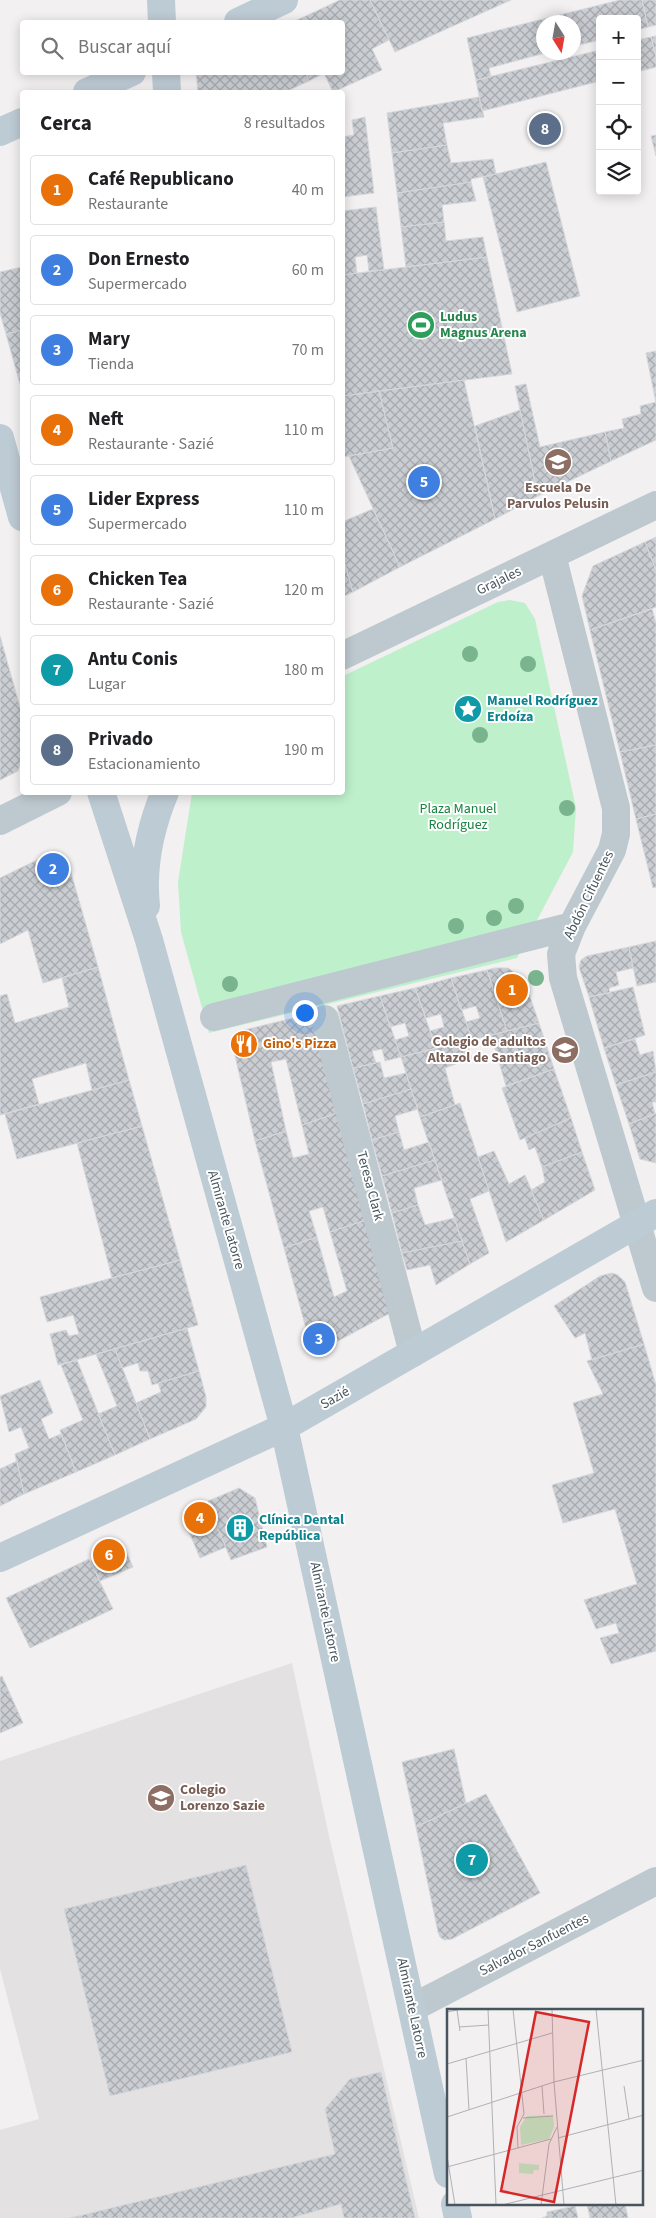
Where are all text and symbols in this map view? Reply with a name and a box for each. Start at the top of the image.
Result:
north arrow [536,15,581,60]
map controls [596,15,641,195]
button: + [596,15,641,60]
search box [20,20,345,75]
icon: search [38,34,66,62]
text: Buscar aquí [78,34,171,61]
button: − [596,60,641,105]
button: locate [596,105,641,150]
text: Cerca [40,108,92,138]
pin: 8 [529,110,561,148]
text: 8 resultados [244,112,325,134]
button: layers [596,150,641,195]
text: Café Republicano [88,166,234,193]
text: 1 [53,179,61,201]
text: 40 m [292,179,324,201]
text: Restaurante [88,193,168,215]
text: Don Ernesto [88,246,189,273]
text: 2 [53,259,61,281]
text: 60 m [292,259,324,281]
text: Supermercado [88,273,187,295]
place label: Ludus Magnus Arena [440,307,527,343]
sports icon: Ludus Magnus Arena [406,310,436,340]
text: Mary [88,326,130,353]
text: 3 [53,339,61,361]
text: 70 m [292,339,324,361]
text: Tienda [88,353,134,375]
text: Neft [88,406,123,433]
text: 4 [53,419,61,441]
text: 110 m [284,419,324,441]
text: Restaurante · Sazié [88,433,214,455]
school or university icon: Escuela De Parvulos Pelusin [543,447,573,477]
pin: 5 [408,463,440,501]
place label: Escuela De Parvulos Pelusin [507,478,609,514]
text: Lider Express [88,486,199,513]
text: 5 [53,499,61,521]
text: 110 m [284,499,324,521]
text: Supermercado [88,513,187,535]
street label: Grajales [473,562,525,600]
text: Chicken Tea [88,566,187,593]
text: 6 [53,579,61,601]
text: 120 m [284,579,324,601]
text: Restaurante · Sazié [88,593,214,615]
text: Antu Conis [88,646,178,673]
text: 7 [53,659,61,681]
text: 180 m [284,659,324,681]
text: Lugar [88,673,126,695]
place label: Manuel Rodríguez Erdoíza [487,691,598,727]
place icon: Manuel Rodríguez Erdoíza [453,694,483,724]
text: Privado [88,726,153,753]
text: 8 [53,739,61,761]
text: 190 m [284,739,324,761]
text: Estacionamiento [88,753,200,775]
park label: Plaza Manuel Rodríguez [419,799,497,835]
street label: Abdón Cifuentes [559,847,619,943]
pin: 2 [37,850,69,888]
pin: 1 [496,971,528,1009]
your location [292,1000,318,1026]
restaurant icon: Gino's Pizza [229,1029,259,1059]
place label: Colegio de adultos Altazol de Santiago [427,1032,546,1068]
place label: Gino's Pizza [263,1034,337,1054]
school or university icon: Colegio de adultos Altazol de Santiago [550,1035,580,1065]
street label: Teresa Clark [351,1149,389,1223]
street label: Almirante Latorre [202,1168,250,1272]
pin: 3 [303,1320,335,1358]
street label: Sazié [317,1382,353,1414]
pin: 4 [184,1499,216,1537]
place label: Clínica Dental República [259,1510,344,1546]
building icon: Clínica Dental República [225,1513,255,1543]
pin: 6 [93,1536,125,1574]
street label: Almirante Latorre [305,1560,345,1664]
place label: Colegio Lorenzo Sazie [180,1780,265,1816]
school or university icon: Colegio Lorenzo Sazie [146,1783,176,1813]
pin: 7 [456,1841,488,1879]
street label: Salvador Sanfuentes [476,1909,592,1981]
street label: Almirante Latorre [392,1956,432,2060]
inset map [447,2009,644,2206]

